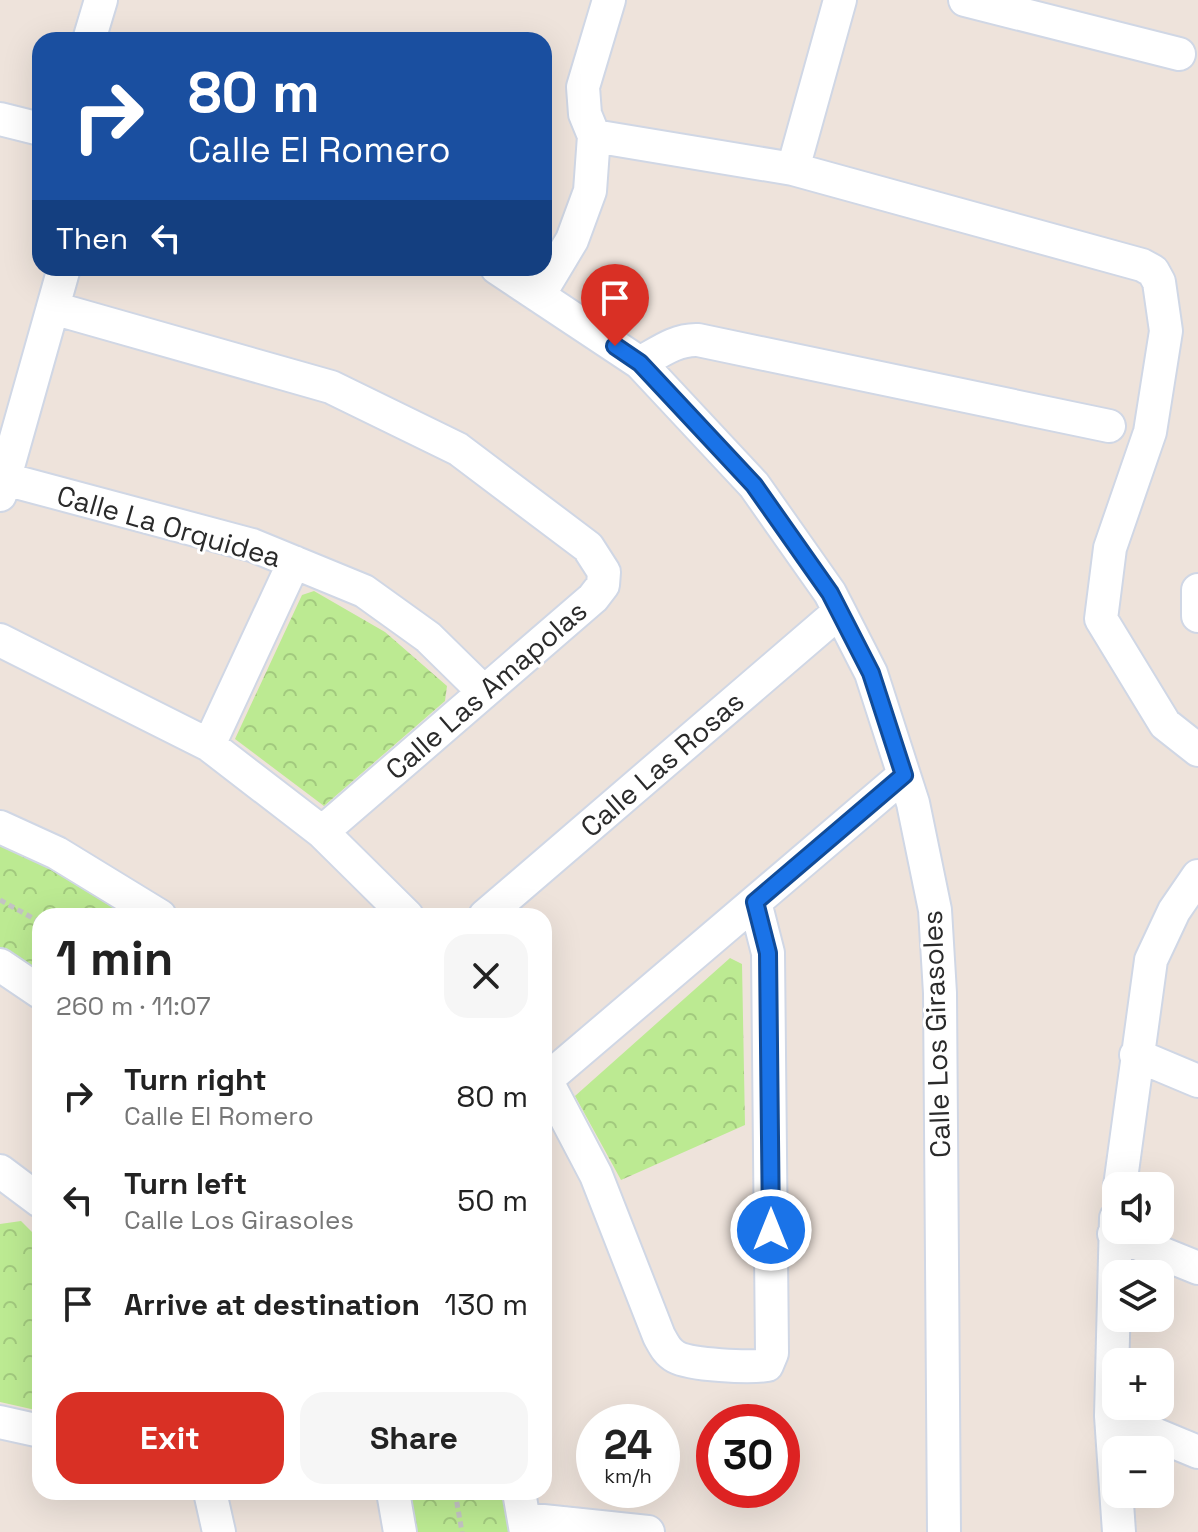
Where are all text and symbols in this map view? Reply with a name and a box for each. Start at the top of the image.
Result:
text: 80 m [188,57,320,128]
icon: right [56,64,160,168]
text: Calle El Romero [188,127,451,173]
icon: left [144,216,188,260]
text: Then [56,219,128,258]
pin [581,264,649,346]
icon: arrive [593,276,637,320]
street label: Calle La Orquidea [53,477,285,575]
street label: Calle Las Amapolas [378,593,594,787]
street label: Calle Las Rosas [573,683,751,845]
street label: Calle Los Girasoles [914,910,958,1158]
text: 1 min [56,928,173,989]
button: close [444,934,528,1018]
text: 260 m · 11:07 [56,989,211,1023]
text: Turn right [124,1060,267,1099]
icon: right [56,1074,100,1118]
text: 80 m [457,1077,528,1116]
text: Calle El Romero [124,1099,314,1133]
text: Turn left [124,1164,247,1203]
map controls [1102,1172,1174,1508]
button: sound [1102,1172,1174,1244]
icon: left [56,1178,100,1222]
text: 50 m [457,1181,528,1220]
position arrow [729,1188,813,1272]
text: Calle Los Girasoles [124,1203,354,1237]
button: layers [1102,1260,1174,1332]
icon: arrive [56,1282,100,1326]
text: Arrive at destination [124,1285,420,1324]
text: 130 m [445,1285,528,1324]
button: + [1102,1348,1174,1420]
button: Exit [56,1392,284,1484]
button: Share [300,1392,528,1484]
speed limit sign: 30 [696,1404,800,1508]
text: 24 [604,1420,652,1471]
button: − [1102,1436,1174,1508]
text: km/h [604,1463,652,1489]

